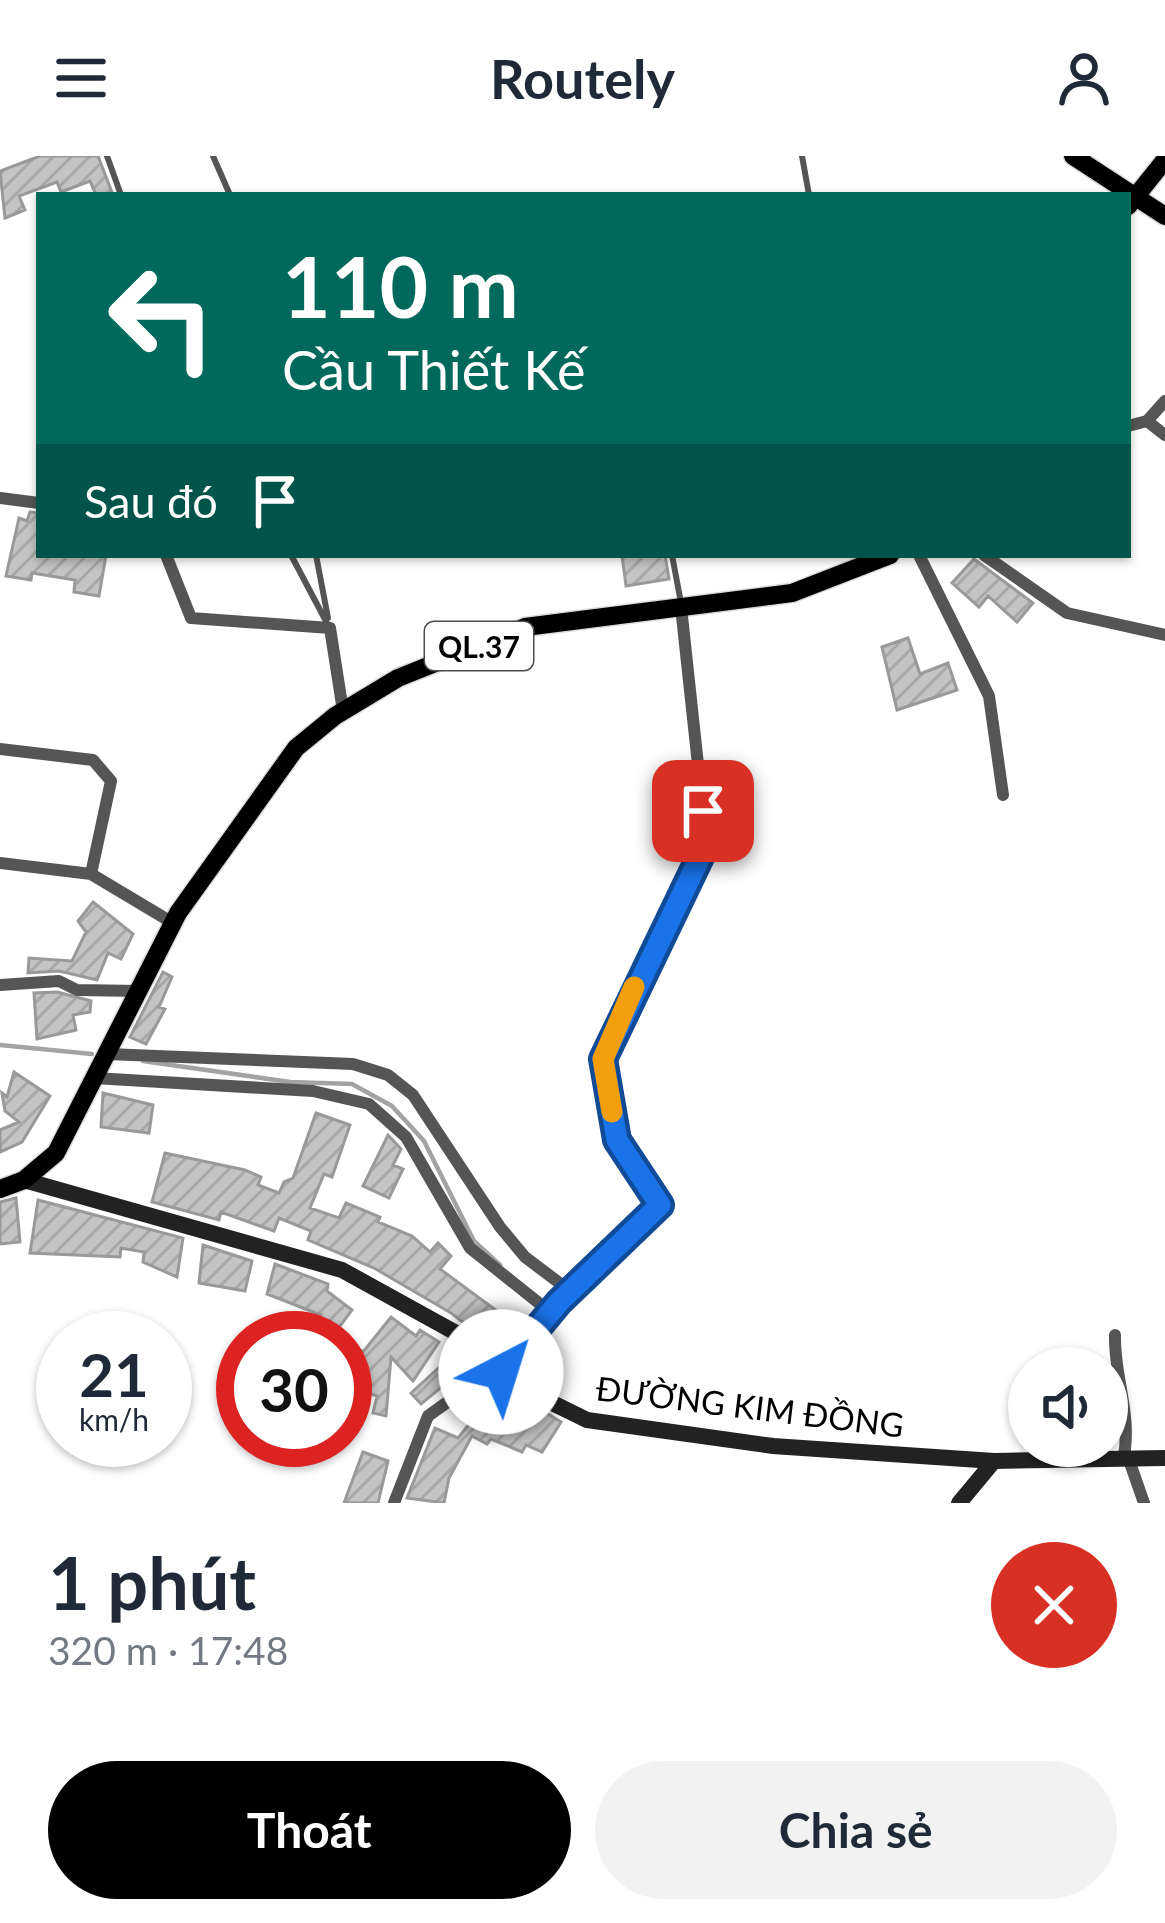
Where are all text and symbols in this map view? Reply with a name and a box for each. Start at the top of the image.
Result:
icon: menu [48,45,114,111]
icon: person [1051,45,1117,111]
text: Routely [490,46,675,111]
text: 110 m [282,235,519,336]
icon: left [84,240,240,396]
text: Cầu Thiết Kế [282,337,586,402]
icon: arrive [242,468,308,534]
text: Sau đó [84,474,218,528]
road number: QL.37 [425,622,533,670]
pin [652,760,754,862]
icon: arrive [670,778,736,844]
position arrow [438,1309,564,1435]
speed limit sign: 30 [216,1311,372,1467]
text: 21 [79,1338,149,1410]
map controls [1008,1347,1128,1467]
button: sound [1008,1347,1128,1467]
street label: ĐƯỜNG KIM ĐỒNG [594,1367,906,1445]
text: km/h [79,1401,149,1437]
text: 1 phút [48,1539,256,1625]
button: close [991,1542,1117,1668]
text: 320 m · 17:48 [48,1627,288,1673]
button: Thoát [48,1761,571,1899]
button: Chia sẻ [595,1761,1117,1899]

